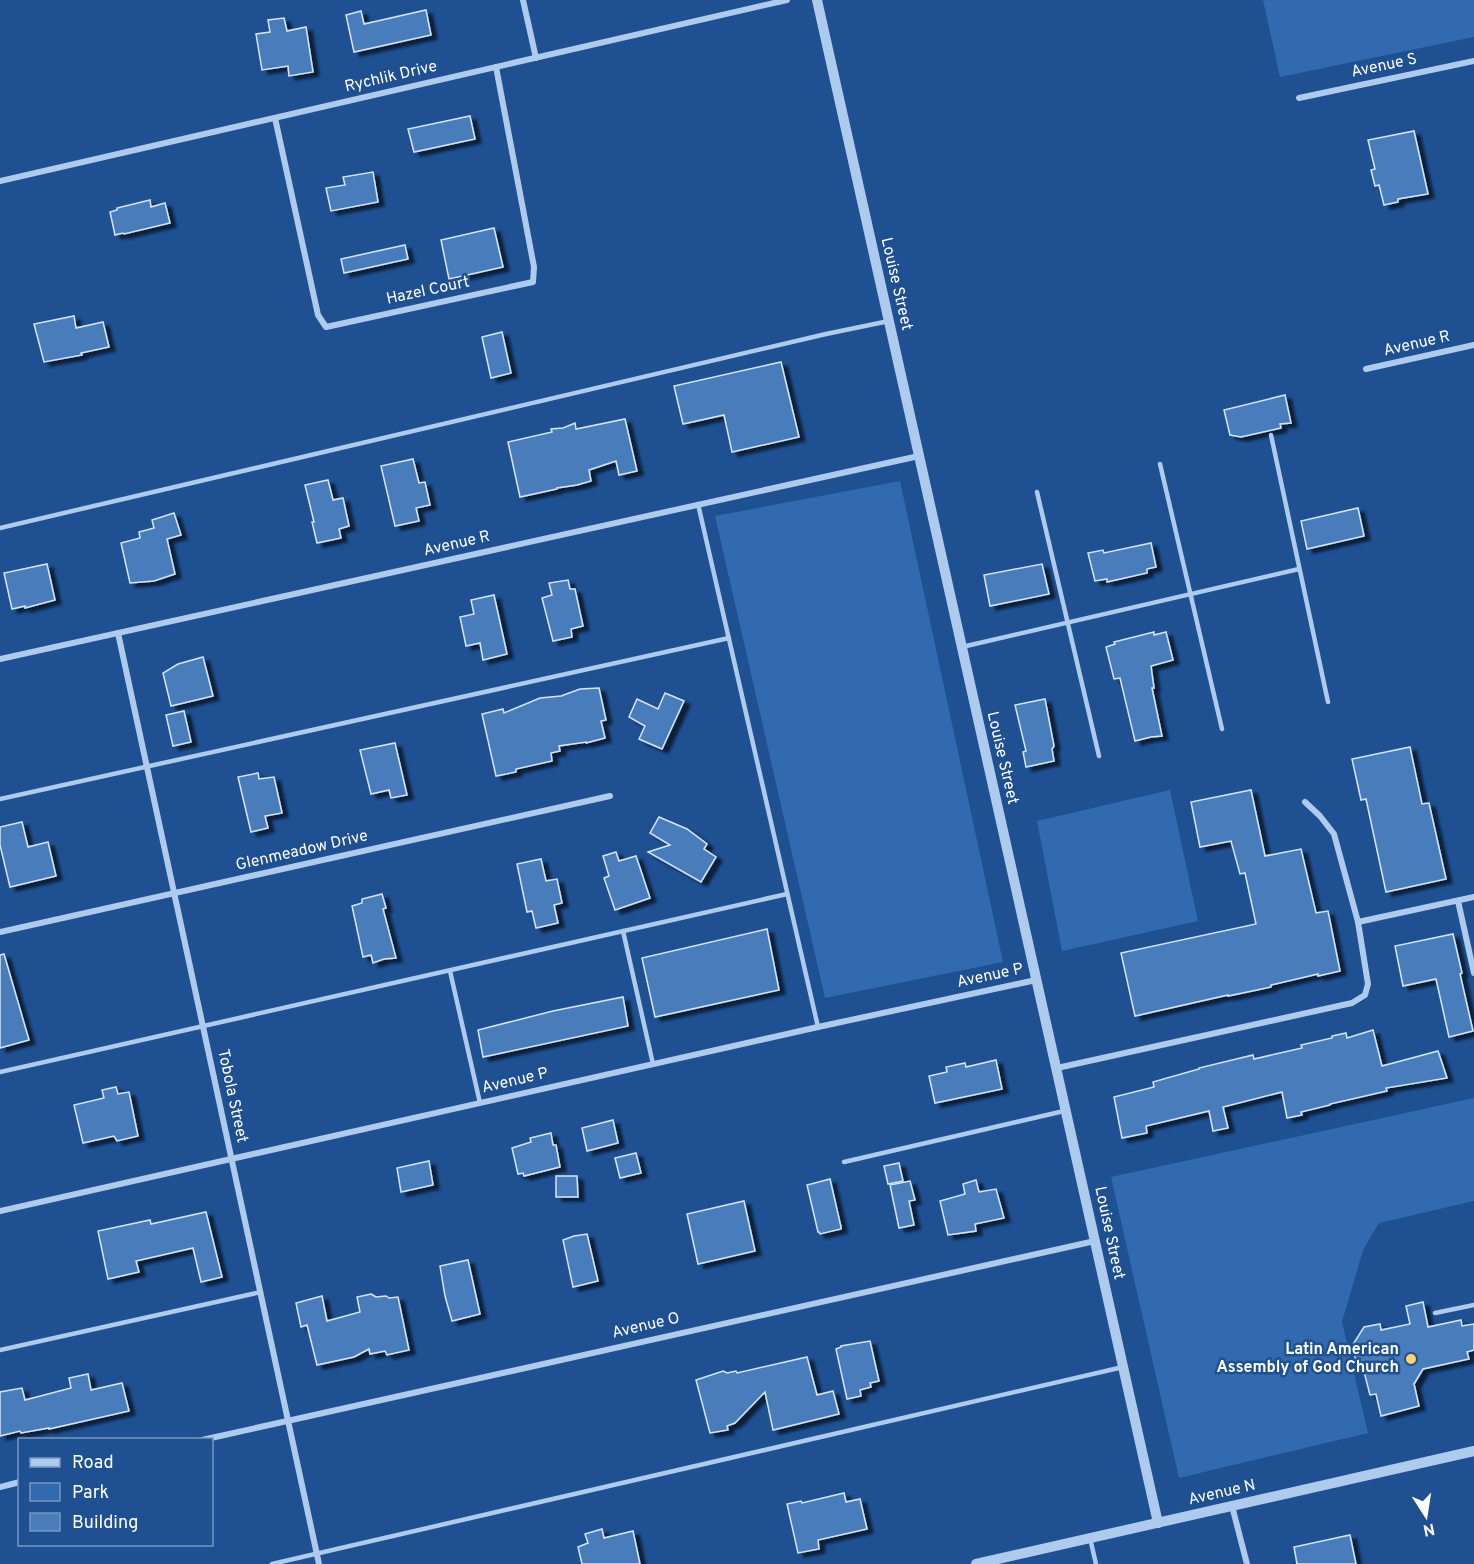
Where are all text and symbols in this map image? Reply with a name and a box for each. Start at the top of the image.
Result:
street label: Avenue S [1349,49,1419,83]
street label: Rychlik Drive [343,57,439,97]
street label: Louise Street [876,236,916,332]
street label: Hazel Court [385,272,471,310]
street label: Avenue R [1382,327,1452,361]
street label: Avenue R [422,527,492,561]
street label: Louise Street [982,710,1022,806]
street label: Glenmeadow Drive [234,826,370,876]
street label: Avenue P [955,959,1025,993]
street label: Tobola Street [212,1047,252,1145]
street label: Avenue P [480,1064,550,1098]
street label: Louise Street [1089,1185,1129,1281]
street label: Avenue O [610,1309,682,1343]
place label: Latin American Assembly of God Church [1217,1340,1399,1378]
marker: Latin American Assembly of God Church [1404,1352,1418,1366]
legend [18,1438,213,1546]
text: Road [72,1452,114,1475]
street label: Avenue N [1186,1476,1258,1510]
text: Park [72,1482,109,1505]
north arrow [1396,1486,1456,1546]
text: Building [72,1512,138,1535]
text: N [1421,1518,1436,1540]

